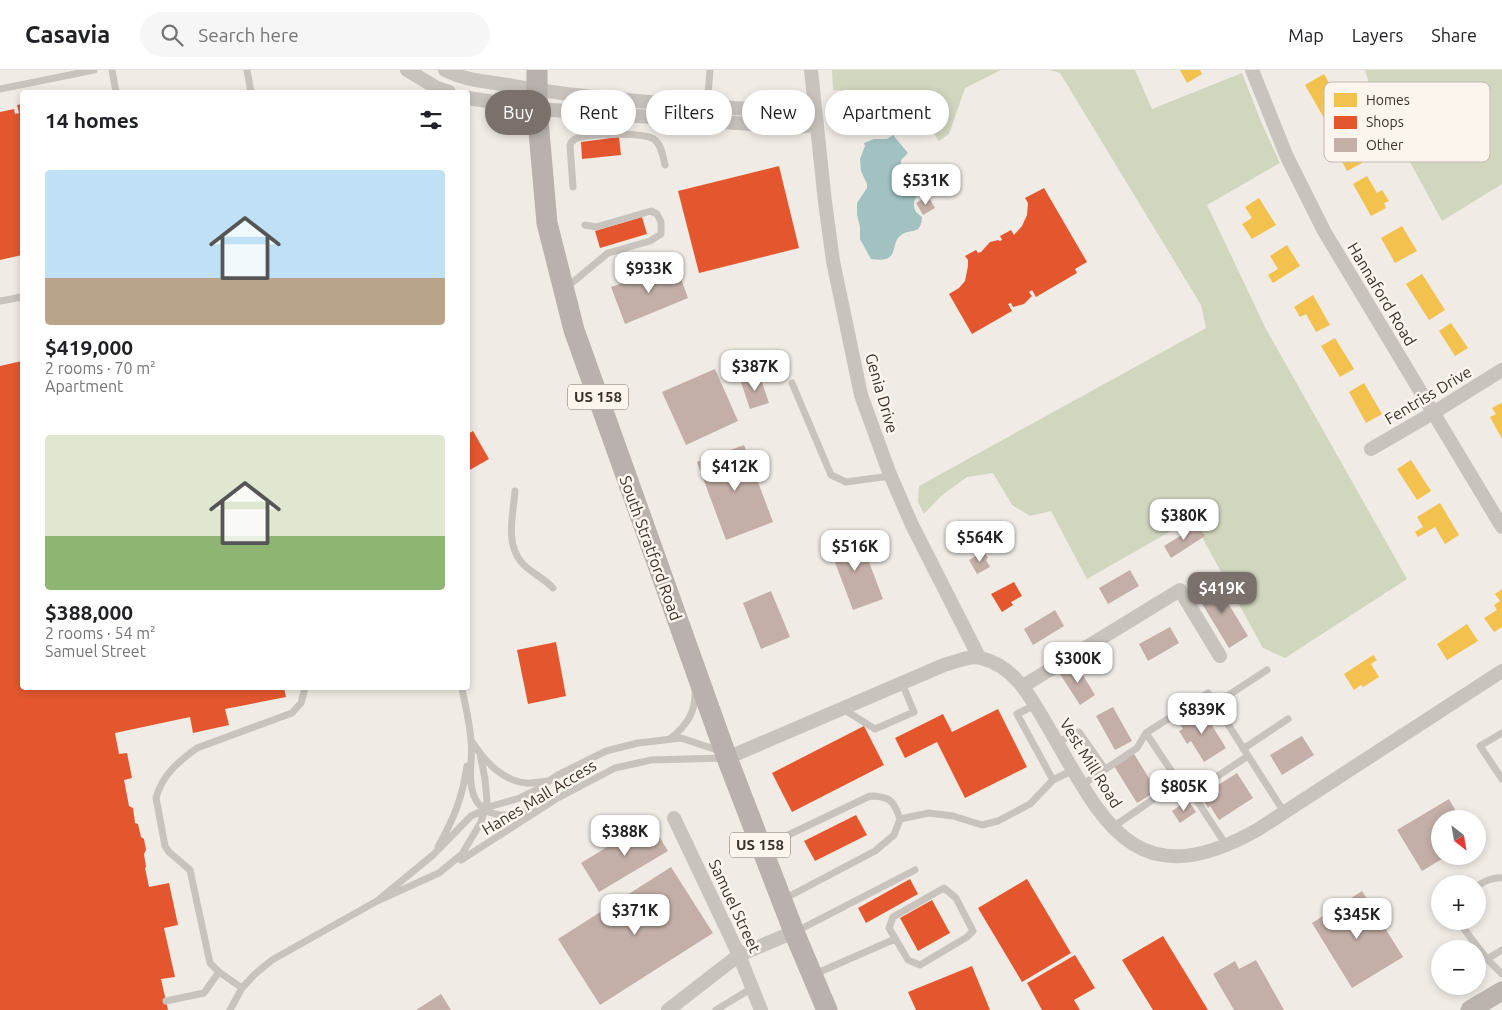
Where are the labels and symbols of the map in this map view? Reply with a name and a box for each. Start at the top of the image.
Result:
legend [1324,82,1490,162]
text: Homes [1366,92,1410,108]
text: Shops [1366,114,1404,130]
text: Other [1366,137,1404,153]
pin: $531K [891,164,961,206]
street label: Hannaford Road [1344,239,1420,349]
pin: $933K [614,252,684,294]
pin: $387K [720,350,790,392]
street label: Genia Drive [862,351,902,435]
street label: Fentriss Drive [1381,362,1475,428]
road number: US 158 [568,384,628,410]
pin: $412K [700,450,770,492]
street label: South Stratford Road [616,473,686,623]
pin: $380K [1149,498,1219,541]
pin: $564K [945,520,1015,563]
pin: $516K [820,530,890,572]
pin: $419K [1187,572,1257,614]
pin: $300K [1043,642,1113,684]
pin: $839K [1167,692,1237,735]
street label: Vest Mill Road [1056,715,1126,811]
street label: Hanes Mall Access [479,756,599,838]
pin: $805K [1149,770,1219,812]
north arrow [1431,810,1486,865]
pin: $388K [590,814,660,857]
road number: US 158 [730,832,790,858]
street label: Samuel Street [706,856,765,956]
pin: $371K [600,894,670,936]
pin: $345K [1322,898,1392,940]

